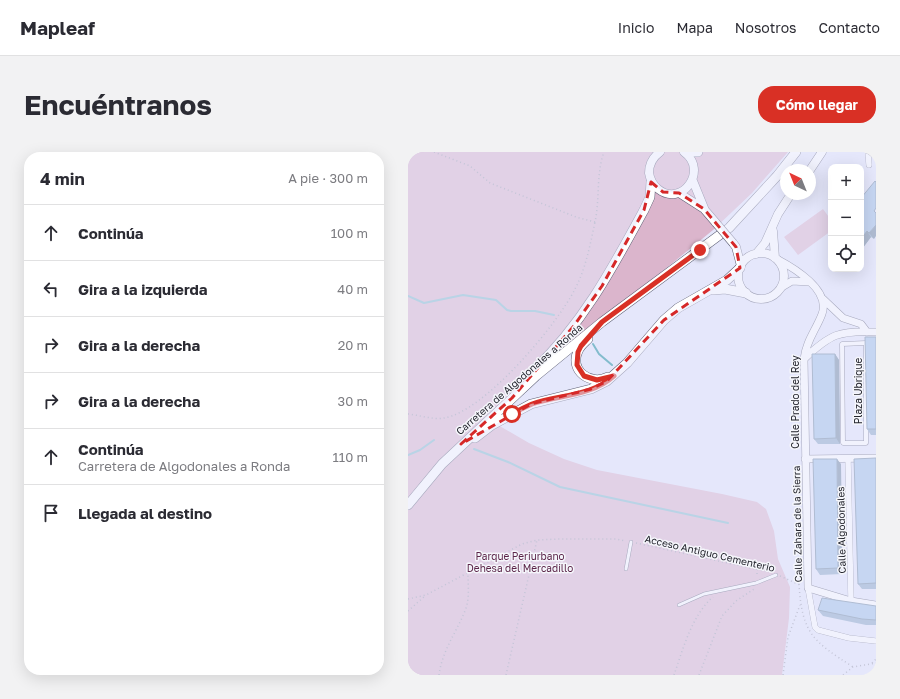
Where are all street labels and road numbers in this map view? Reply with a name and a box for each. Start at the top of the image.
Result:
street label: Carretera de Algodonales a Ronda [453,321,585,437]
street label: Calle Prado del Rey [789,355,801,449]
street label: Plaza Ubrique [852,357,864,424]
street label: Calle Zahara de la Sierra [790,466,804,582]
street label: Calle Algodonales [834,486,848,574]
street label: Acceso Antiguo Cementerio [644,532,776,574]

